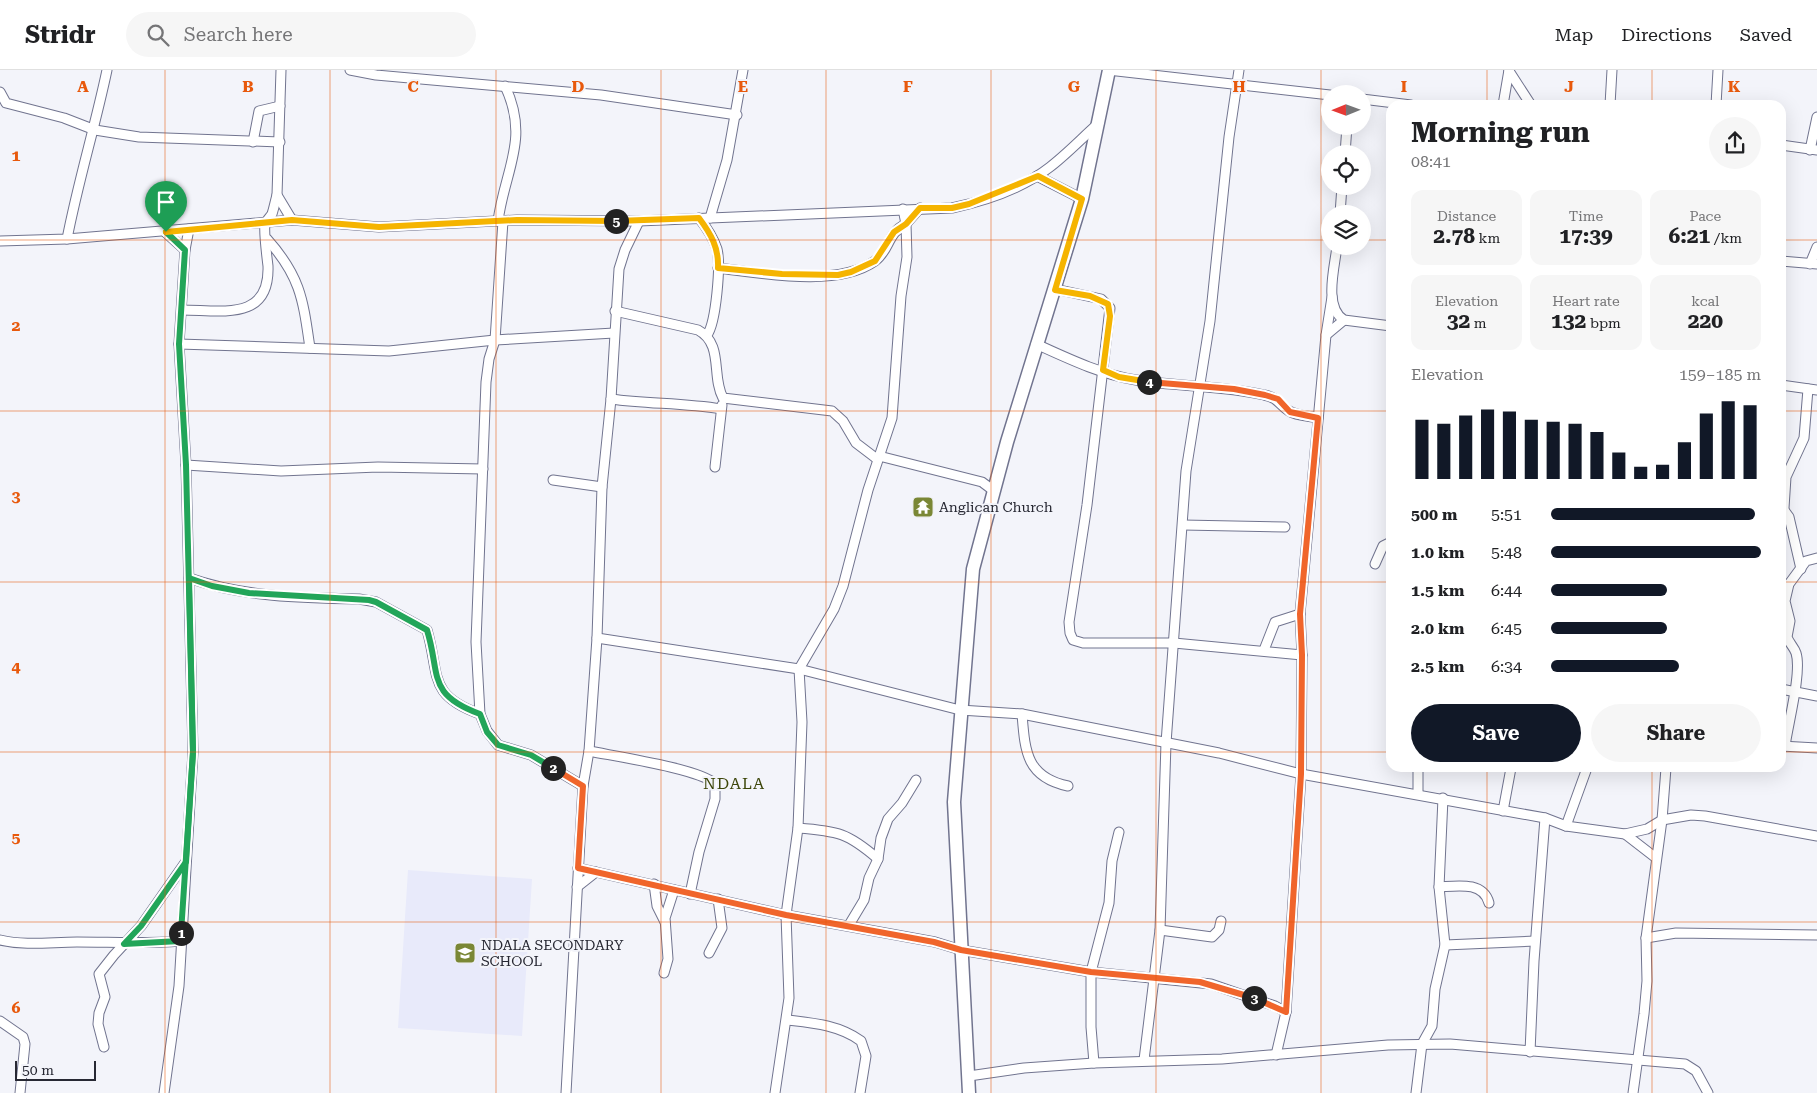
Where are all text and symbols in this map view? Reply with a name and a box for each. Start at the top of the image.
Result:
search box [126,12,476,57]
text: Stridr [25,21,96,49]
icon: search [144,21,172,49]
text: Search here [184,23,293,46]
text: Map [1555,24,1593,45]
text: Directions [1621,24,1712,45]
text: Saved [1740,24,1792,45]
text: A [77,77,89,96]
text: B [242,77,254,96]
text: C [407,77,419,96]
text: D [572,77,585,96]
text: E [738,77,748,96]
text: F [903,77,913,96]
text: G [1068,77,1081,96]
text: H [1232,77,1246,96]
text: I [1401,77,1407,96]
text: J [1564,77,1574,96]
text: K [1728,77,1741,96]
north arrow [1321,85,1371,135]
map controls [1321,85,1371,255]
text: Morning run [1411,116,1590,149]
button: share [1709,117,1761,169]
button: locate [1321,145,1371,195]
text: 1 [12,146,21,165]
text: 08:41 [1411,152,1451,171]
pin [145,181,187,232]
icon: arrive [152,188,180,216]
button: layers [1321,205,1371,255]
pin: 5 [604,208,628,234]
text: Distance [1437,208,1496,224]
text: Time [1569,208,1603,224]
text: Pace [1690,208,1721,224]
text: 5 [613,213,620,229]
text: 2.78 [1433,224,1475,248]
text: 17:39 [1559,224,1613,248]
text: 6:21 [1669,224,1710,248]
text: km [1475,230,1500,246]
text: /km [1710,230,1742,246]
text: Elevation [1435,293,1498,309]
text: Heart rate [1552,293,1620,309]
text: kcal [1691,293,1719,309]
text: 32 [1447,309,1470,333]
text: 132 [1551,309,1586,333]
text: 220 [1688,309,1723,333]
text: m [1470,315,1487,331]
text: bpm [1586,315,1621,331]
text: 2 [12,316,21,335]
text: Elevation [1411,365,1484,384]
text: 159–185 m [1679,365,1761,384]
pin: 4 [1136,370,1162,394]
text: 4 [1146,374,1153,390]
text: 3 [12,487,21,506]
temple icon: Anglican Church [911,495,935,519]
place label: Anglican Church [939,499,1053,515]
text: 500 m [1411,505,1457,524]
text: 5:51 [1491,505,1522,524]
text: 1.0 km [1411,543,1464,562]
text: 5:48 [1491,543,1522,562]
text: 1.5 km [1411,581,1464,600]
text: 6:44 [1491,581,1522,600]
text: 2.0 km [1411,619,1464,638]
text: 6:45 [1491,619,1522,638]
text: 4 [12,657,21,676]
text: 2.5 km [1411,657,1464,676]
text: 6:34 [1491,657,1522,676]
button: Save [1411,704,1581,762]
button: Share [1591,704,1761,762]
pin: 2 [540,756,566,780]
text: 2 [550,760,557,776]
district label: NDALA [703,774,765,793]
text: 5 [12,828,21,847]
pin: 1 [168,920,194,946]
text: 1 [178,925,185,941]
place label: NDALA SECONDARY SCHOOL [481,937,624,969]
school or university icon: NDALA SECONDARY SCHOOL [453,941,477,965]
pin: 3 [1242,986,1266,1010]
text: 3 [1251,990,1258,1006]
text: 6 [12,998,21,1017]
scale bar [15,1058,96,1081]
text: 50 m [22,1062,54,1078]

